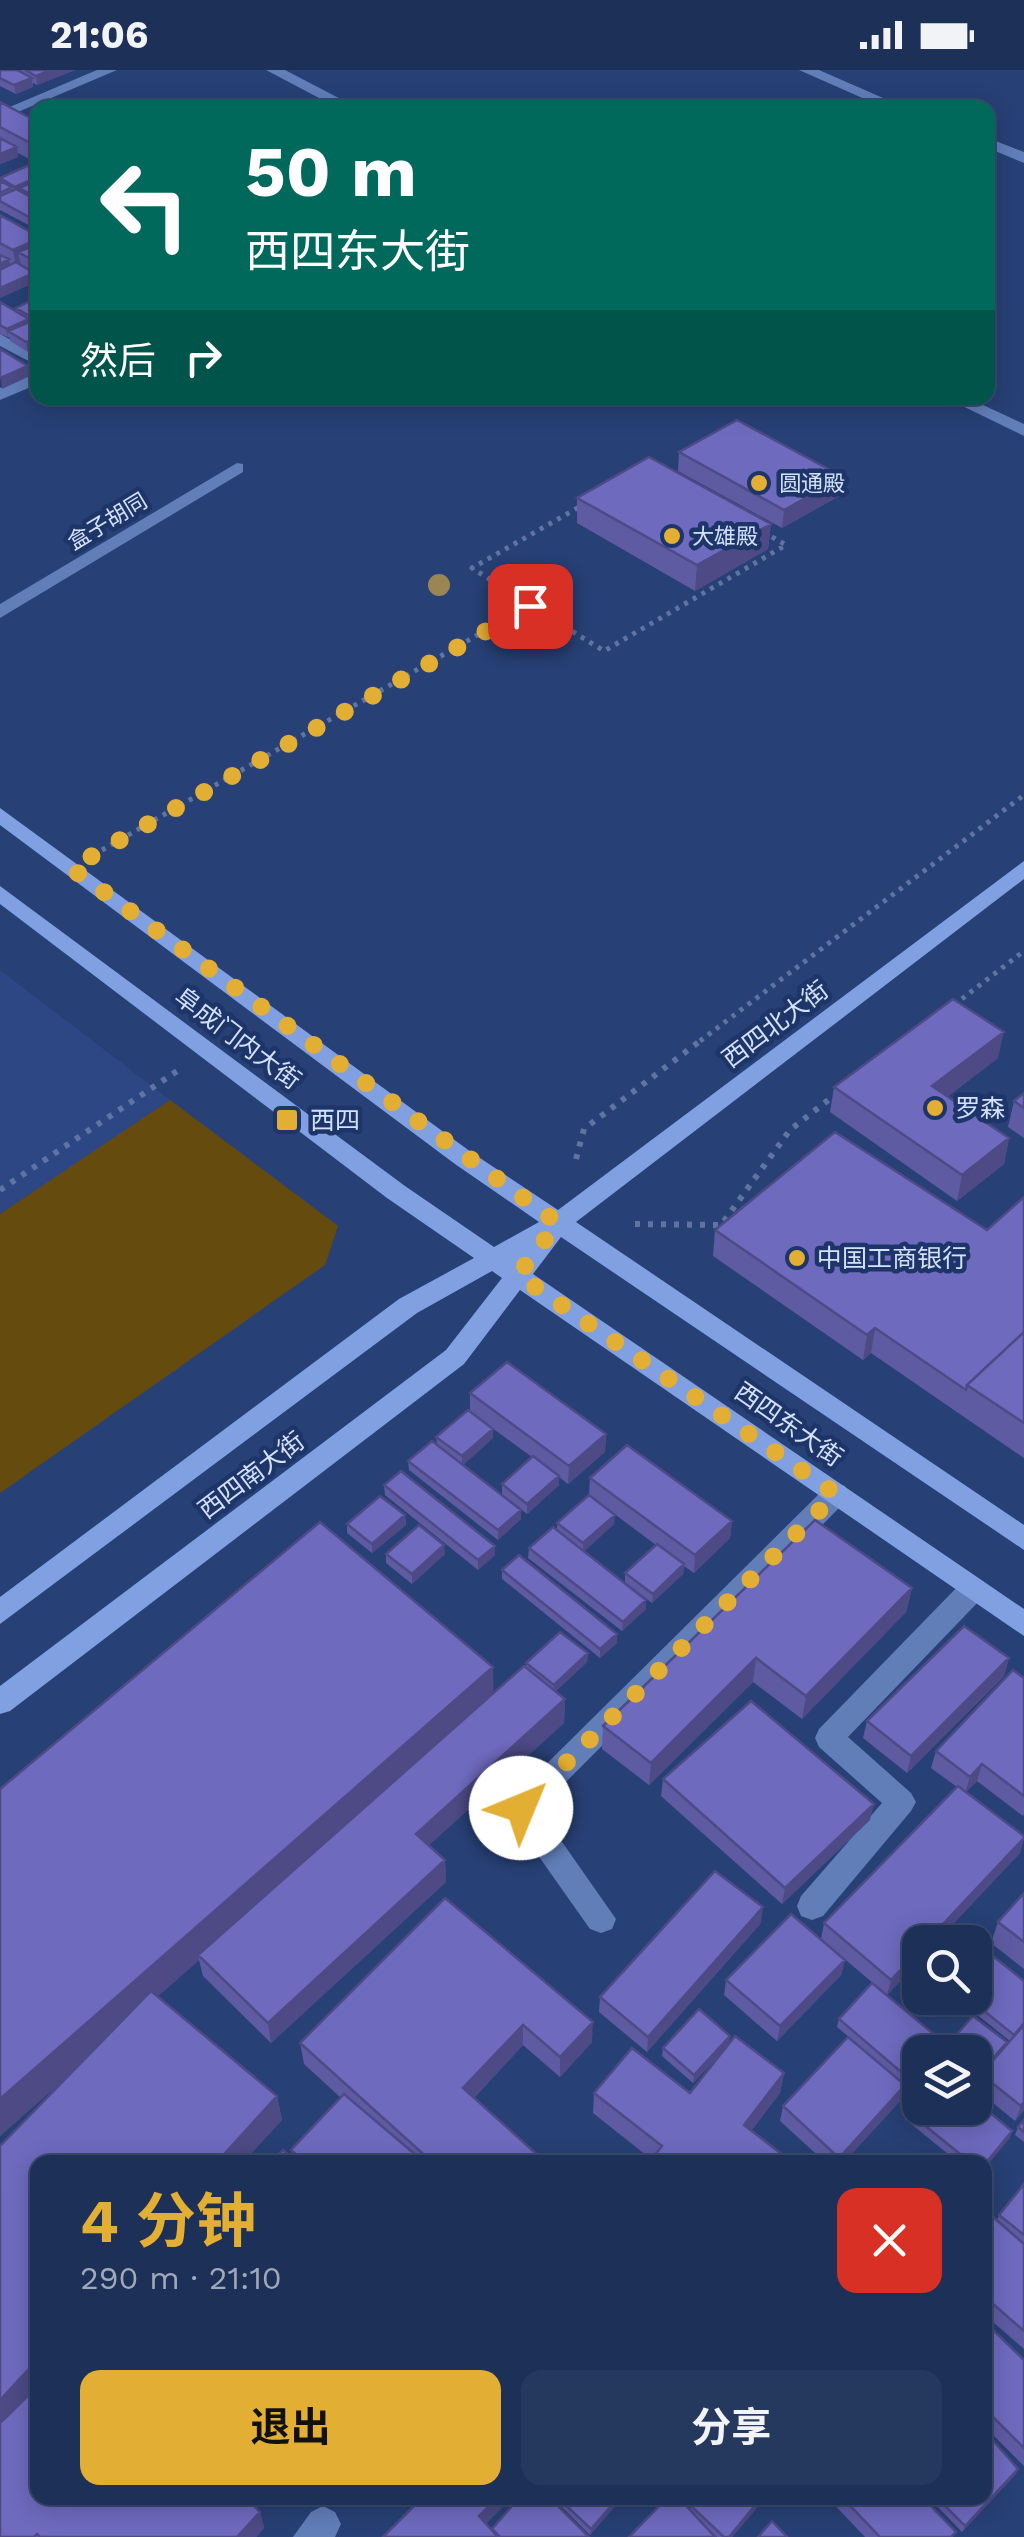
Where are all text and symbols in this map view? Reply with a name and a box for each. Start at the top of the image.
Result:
text: 21:06 [50,13,148,57]
text: 50 m [245,131,417,213]
icon: left [80,140,210,270]
text: 西四东大街 [245,225,470,278]
icon: right [176,330,231,385]
text: 然后 [80,339,156,383]
place label: 圆通殿 [779,471,845,496]
marker: 圆通殿 [748,472,770,494]
street label: 盒子胡同 [63,488,151,555]
place label: 大雄殿 [692,524,758,549]
marker: 大雄殿 [661,525,683,547]
pin [488,564,573,649]
icon: arrive [503,579,558,634]
street label: 西四北大街 [717,975,834,1074]
street label: 阜成门内大街 [169,982,306,1095]
place label: 罗森 [955,1094,1005,1123]
marker: 罗森 [924,1097,946,1119]
place label: 西四 [310,1106,360,1135]
marker: 西四 [274,1107,300,1133]
place label: 中国工商银行 [817,1244,967,1273]
marker: 中国工商银行 [786,1247,808,1269]
street label: 西四东大街 [729,1377,848,1472]
street label: 西四南大街 [193,1426,310,1525]
position arrow [469,1756,573,1860]
map controls [902,1925,992,2125]
button: search [902,1925,992,2015]
button: layers [902,2035,992,2125]
text: 4 分钟 [80,2186,256,2257]
button: close [837,2188,942,2293]
text: 290 m · 21:10 [80,2259,282,2297]
button: 退出 [80,2370,501,2485]
button: 分享 [521,2370,942,2485]

